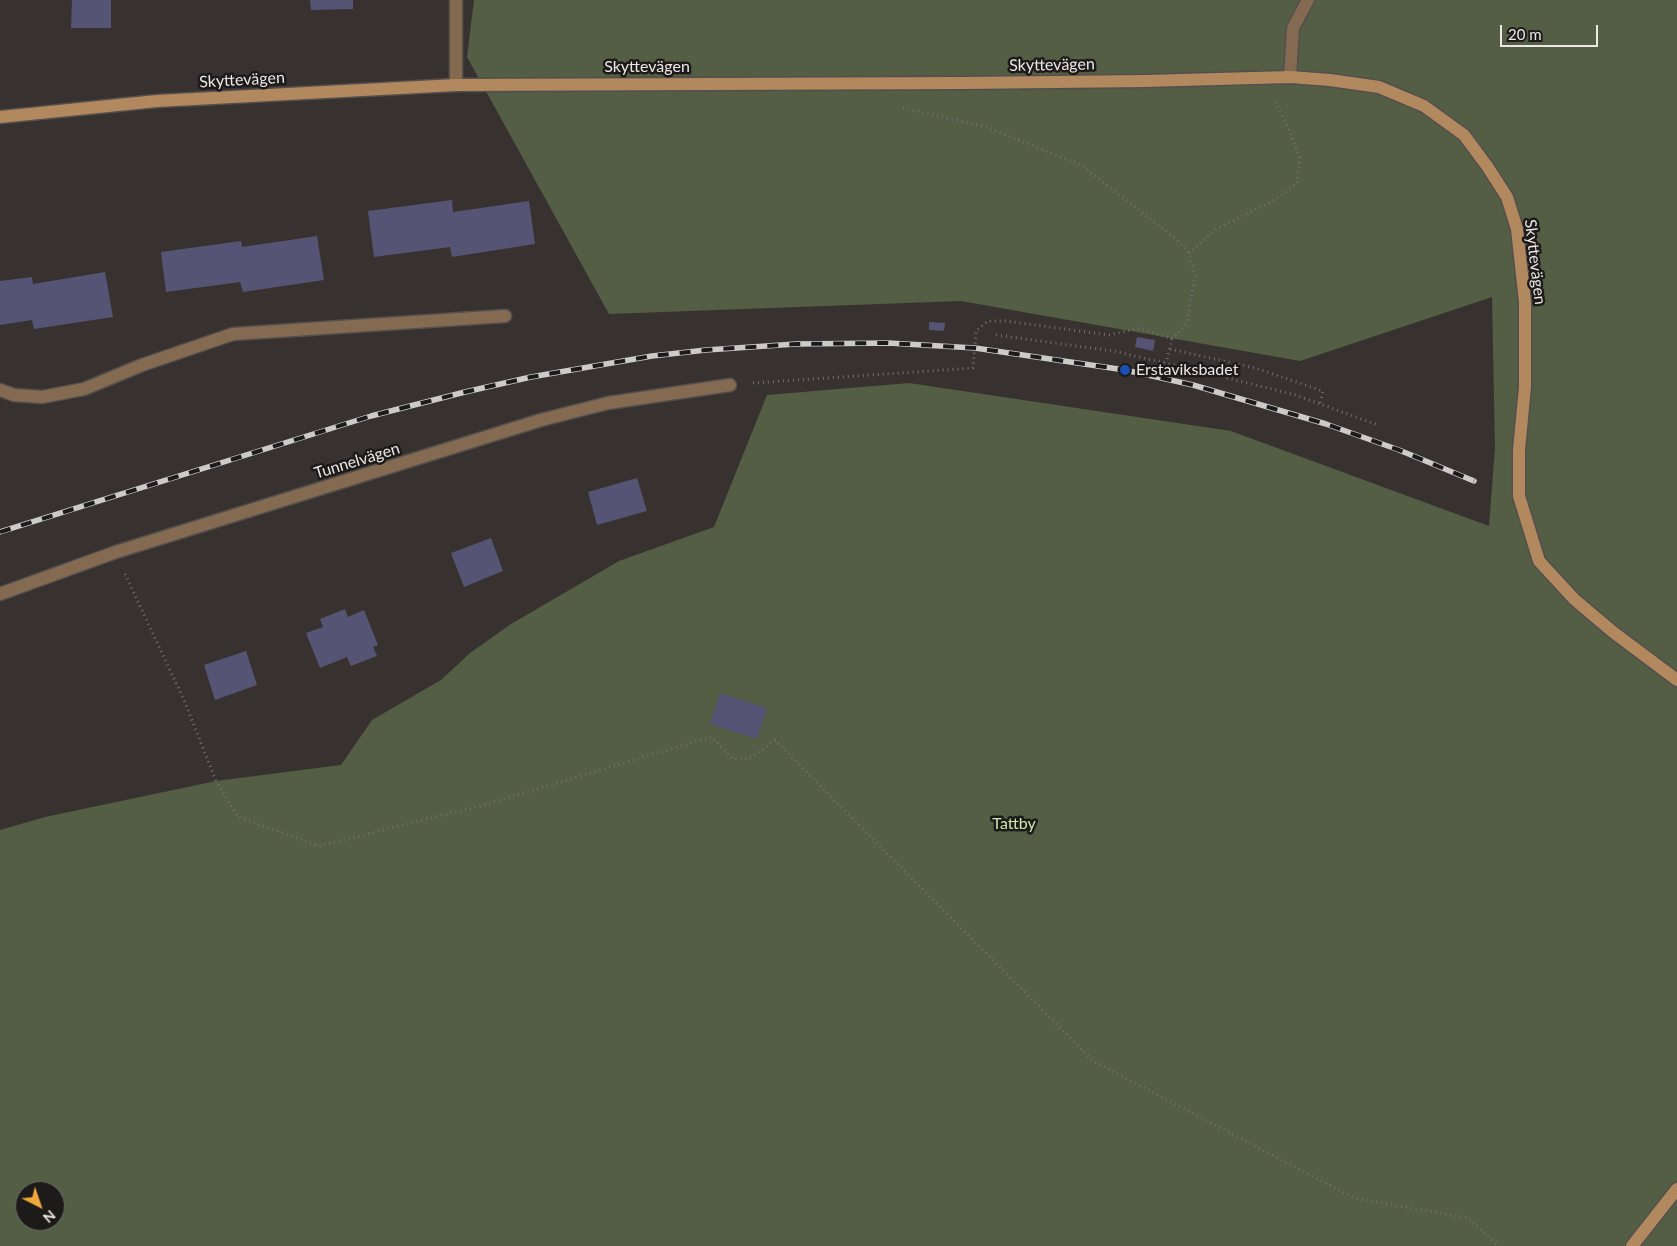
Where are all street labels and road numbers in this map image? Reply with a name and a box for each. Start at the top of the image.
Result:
street label: Skyttevägen [1009,55,1095,75]
street label: Skyttevägen [604,57,690,77]
street label: Skyttevägen [199,68,285,92]
street label: Skyttevägen [1520,218,1550,306]
street label: Tunnelvägen [312,439,402,483]

